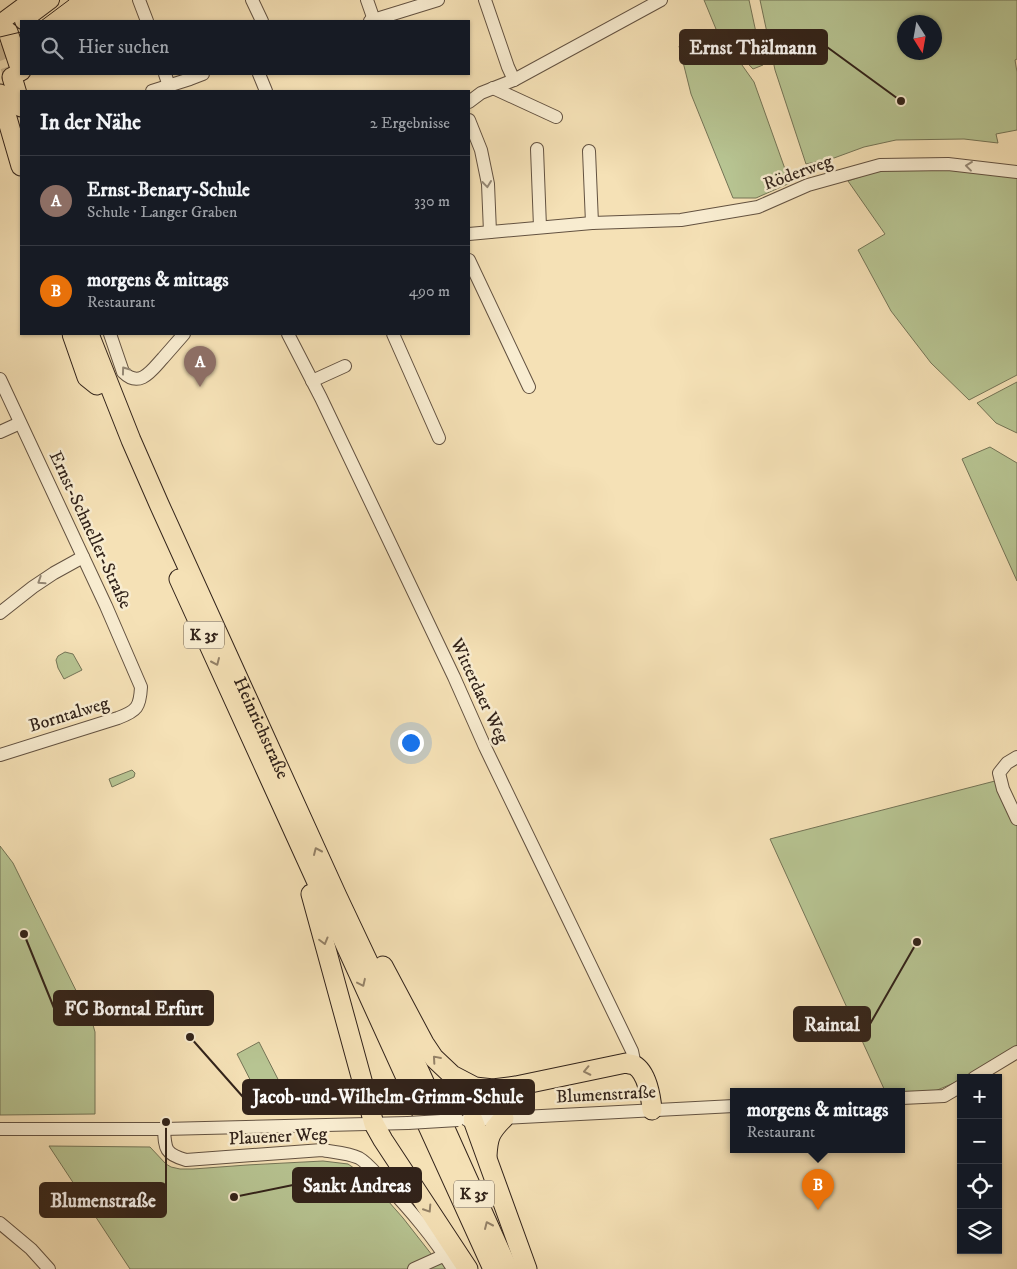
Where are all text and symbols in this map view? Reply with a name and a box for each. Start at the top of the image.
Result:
north arrow [897,15,942,60]
search box [20,20,470,75]
callout: Ernst Thälmann [680,30,827,64]
icon: search [38,34,66,62]
text: Hier suchen [78,36,169,59]
text: Ernst Thälmann [689,37,818,60]
text: In der Nähe [40,110,141,136]
text: 2 Ergebnisse [370,113,450,133]
street label: Röderweg [761,150,836,196]
one-way arrow [964,161,972,172]
text: Ernst-Benary-Schule [87,179,250,202]
one-way arrow [481,180,492,188]
text: A [51,191,61,211]
text: 330 m [414,191,450,211]
text: Schule · Langer Graben [87,202,237,222]
text: morgens & mittags [87,269,229,292]
text: B [51,281,61,301]
text: 490 m [409,281,450,301]
text: Restaurant [87,292,155,312]
pin: A [184,346,216,387]
one-way arrow [122,367,131,376]
street label: Ernst-Schneller-Straße [44,448,136,612]
one-way arrow [37,575,46,585]
road number: K 35 [184,622,224,648]
street label: Witterdaer Weg [445,634,513,747]
one-way arrow [210,657,220,666]
street label: Heinrichstraße [228,674,293,782]
street label: Borntalweg [26,692,112,738]
your location [398,730,424,756]
one-way arrow [312,847,323,856]
one-way arrow [319,936,329,944]
one-way arrow [356,978,366,987]
callout: FC Borntal Erfurt [54,991,213,1025]
text: FC Borntal Erfurt [64,998,205,1021]
callout: Raintal [794,1007,870,1041]
text: Raintal [804,1014,860,1037]
one-way arrow [433,1056,442,1065]
one-way arrow [583,1065,591,1076]
map controls [957,1074,1002,1254]
button: + [957,1074,1002,1119]
callout: Jacob-und-Wilhelm-Grimm-Schule [243,1080,534,1114]
street label: Blumenstraße [555,1081,657,1109]
text: Jacob-und-Wilhelm-Grimm-Schule [250,1086,524,1109]
popup [730,1088,905,1153]
text: morgens & mittags [747,1099,888,1122]
button: − [957,1119,1002,1164]
text: Restaurant [747,1122,815,1142]
street label: Plauener Weg [228,1123,328,1151]
button: locate [957,1164,1002,1209]
callout: Sankt Andreas [293,1168,421,1202]
pin: B [802,1169,834,1210]
text: Sankt Andreas [303,1175,412,1198]
road number: K 35 [454,1180,494,1208]
callout: Blumenstraße [40,1183,166,1217]
text: Blumenstraße [50,1190,156,1213]
one-way arrow [422,1204,432,1213]
button: layers [957,1209,1002,1254]
one-way arrow [484,1221,495,1230]

